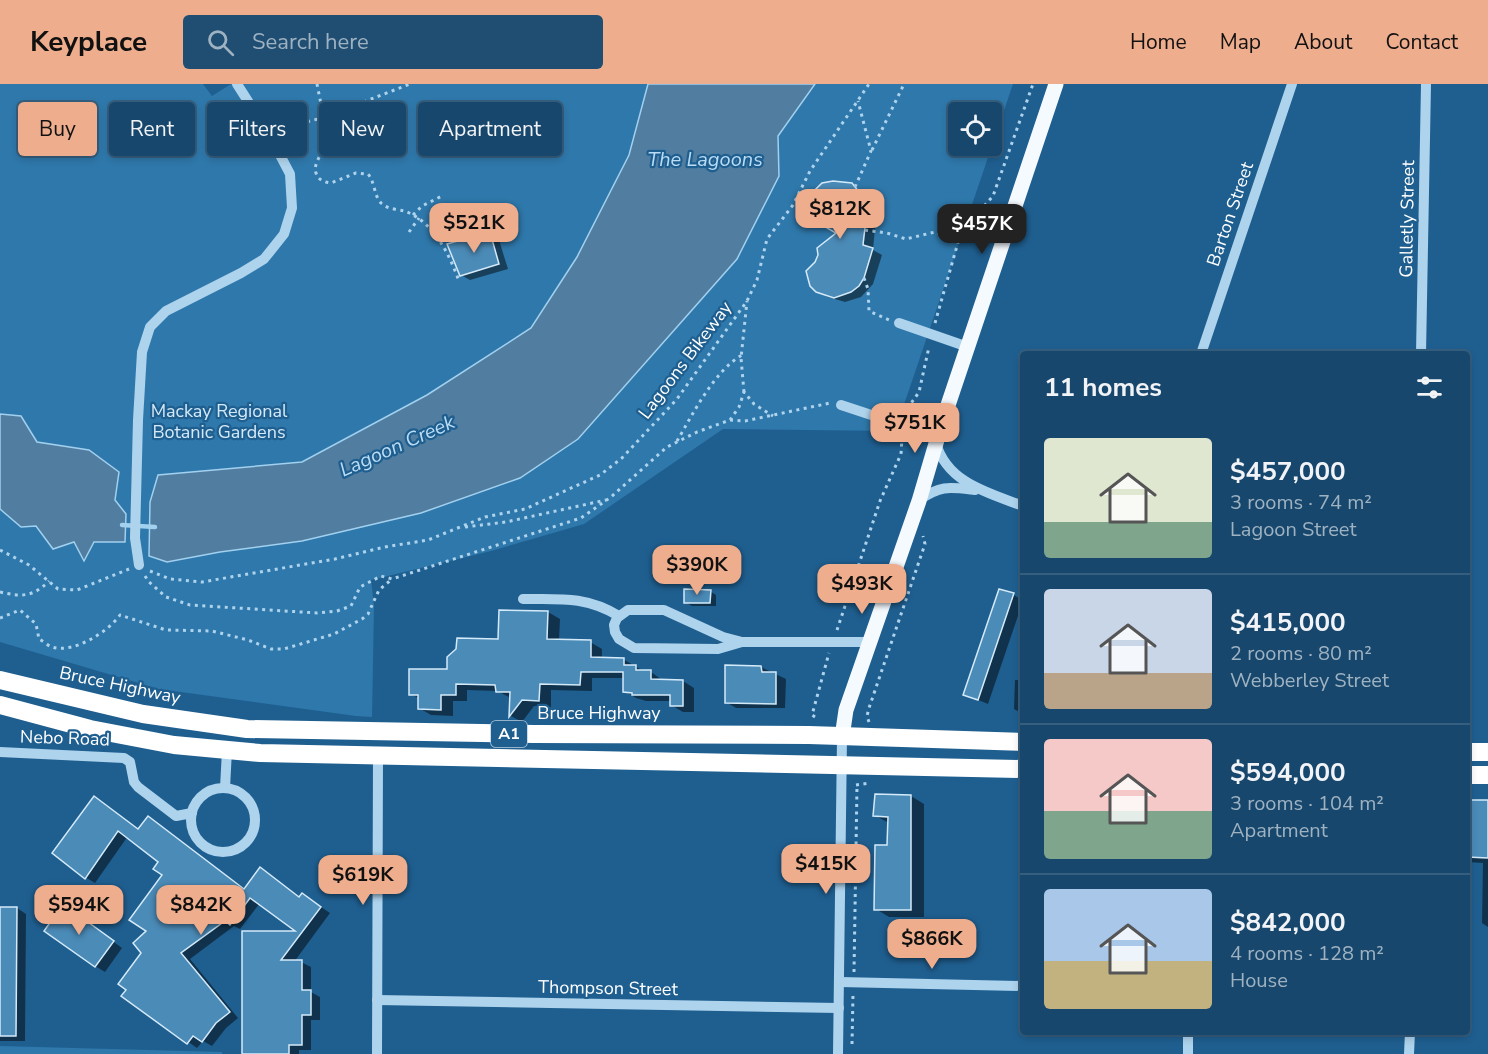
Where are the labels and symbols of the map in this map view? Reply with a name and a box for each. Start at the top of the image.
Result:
water label: The Lagoons [647,146,763,173]
street label: Barton Street [1201,158,1259,269]
street label: Galletly Street [1394,160,1420,278]
pin: $812K [798,189,882,240]
pin: $521K [432,203,516,254]
pin: $457K [940,204,1024,255]
street label: Lagoons Bikeway [633,296,738,424]
park label: Mackay Regional Botanic Gardens [151,399,288,444]
pin: $751K [873,403,957,454]
water label: Lagoon Creek [335,408,460,483]
pin: $390K [655,545,739,596]
pin: $493K [820,564,904,615]
street label: Bruce Highway [57,660,184,710]
street label: Bruce Highway [537,701,661,725]
road number: A1 [491,721,527,747]
street label: Nebo Road [20,724,110,752]
pin: $415K [784,844,868,895]
pin: $619K [321,855,405,906]
pin: $594K [37,885,121,936]
pin: $842K [159,885,243,936]
pin: $866K [890,919,974,970]
street label: Thompson Street [538,975,679,1001]

